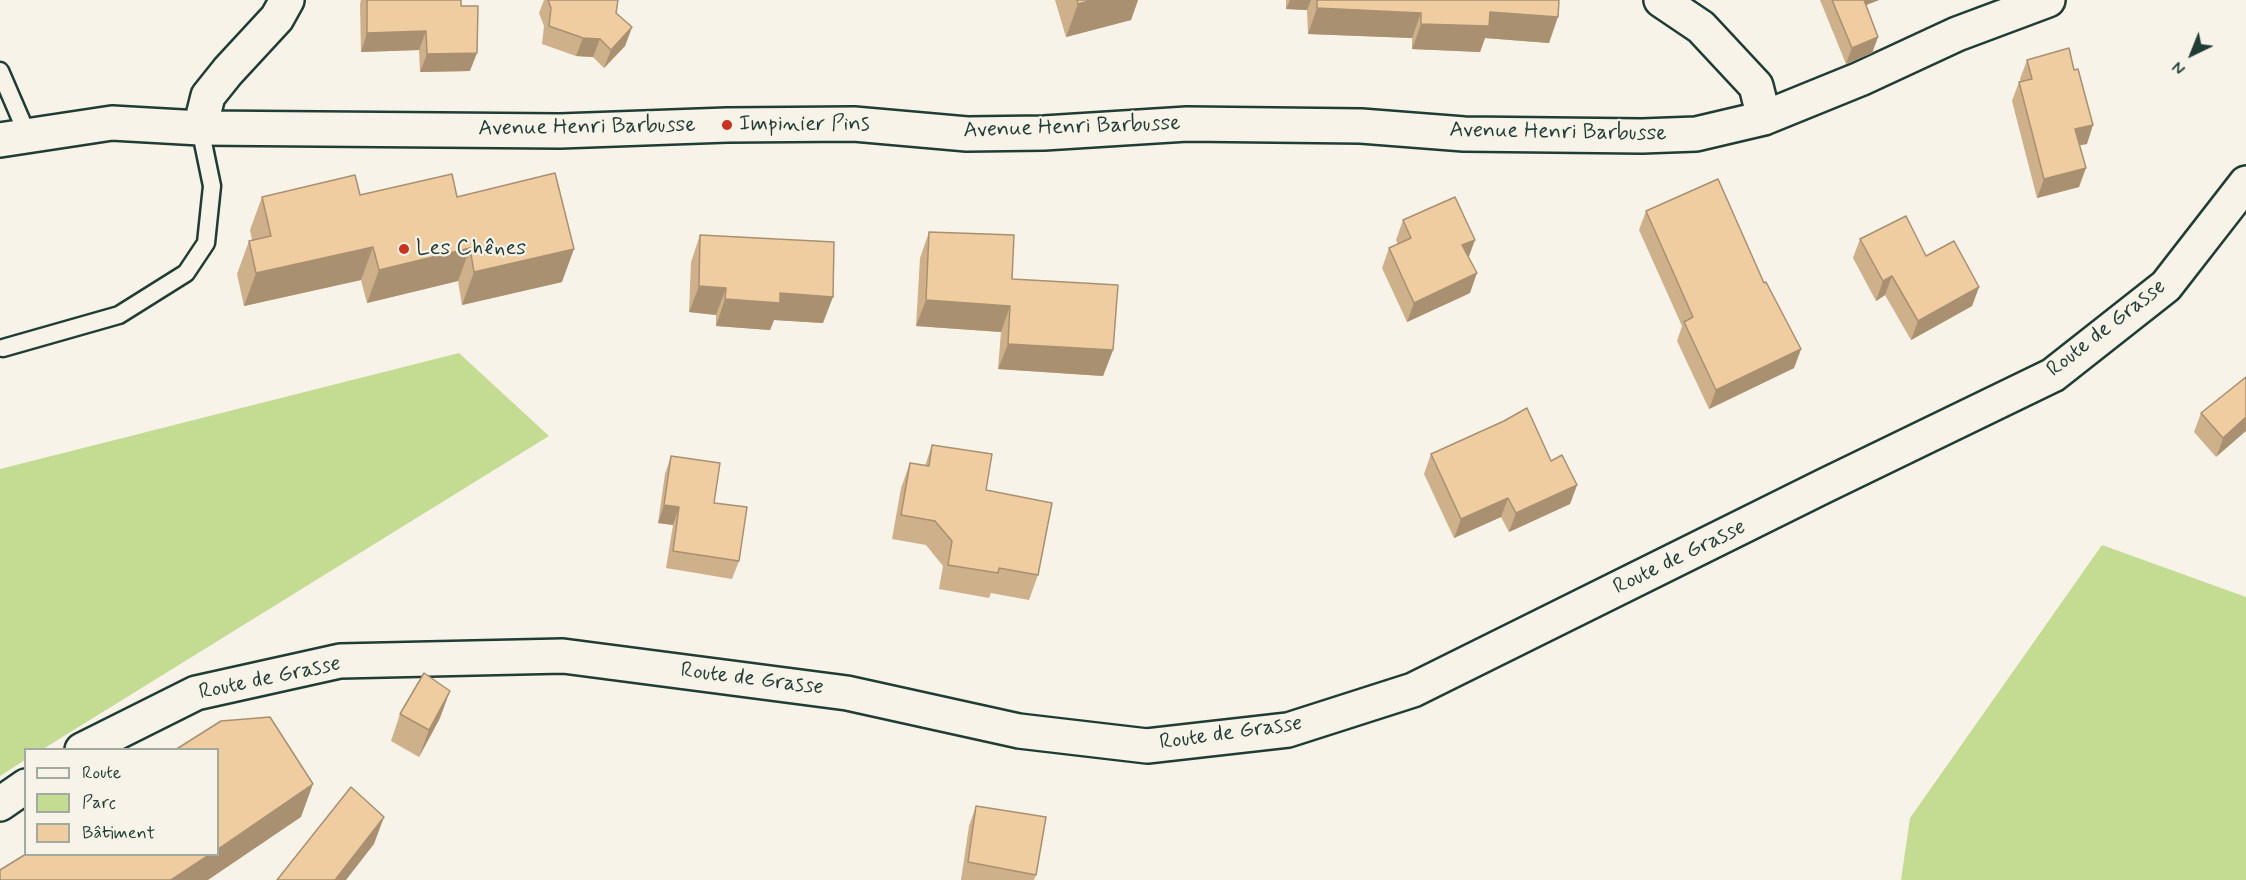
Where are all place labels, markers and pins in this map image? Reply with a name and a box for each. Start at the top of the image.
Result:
place label: Impinier Pins [739,112,870,138]
marker: Impinier Pins [720,118,734,132]
place label: Les Chênes [416,236,526,262]
marker: Les Chênes [397,242,411,256]

